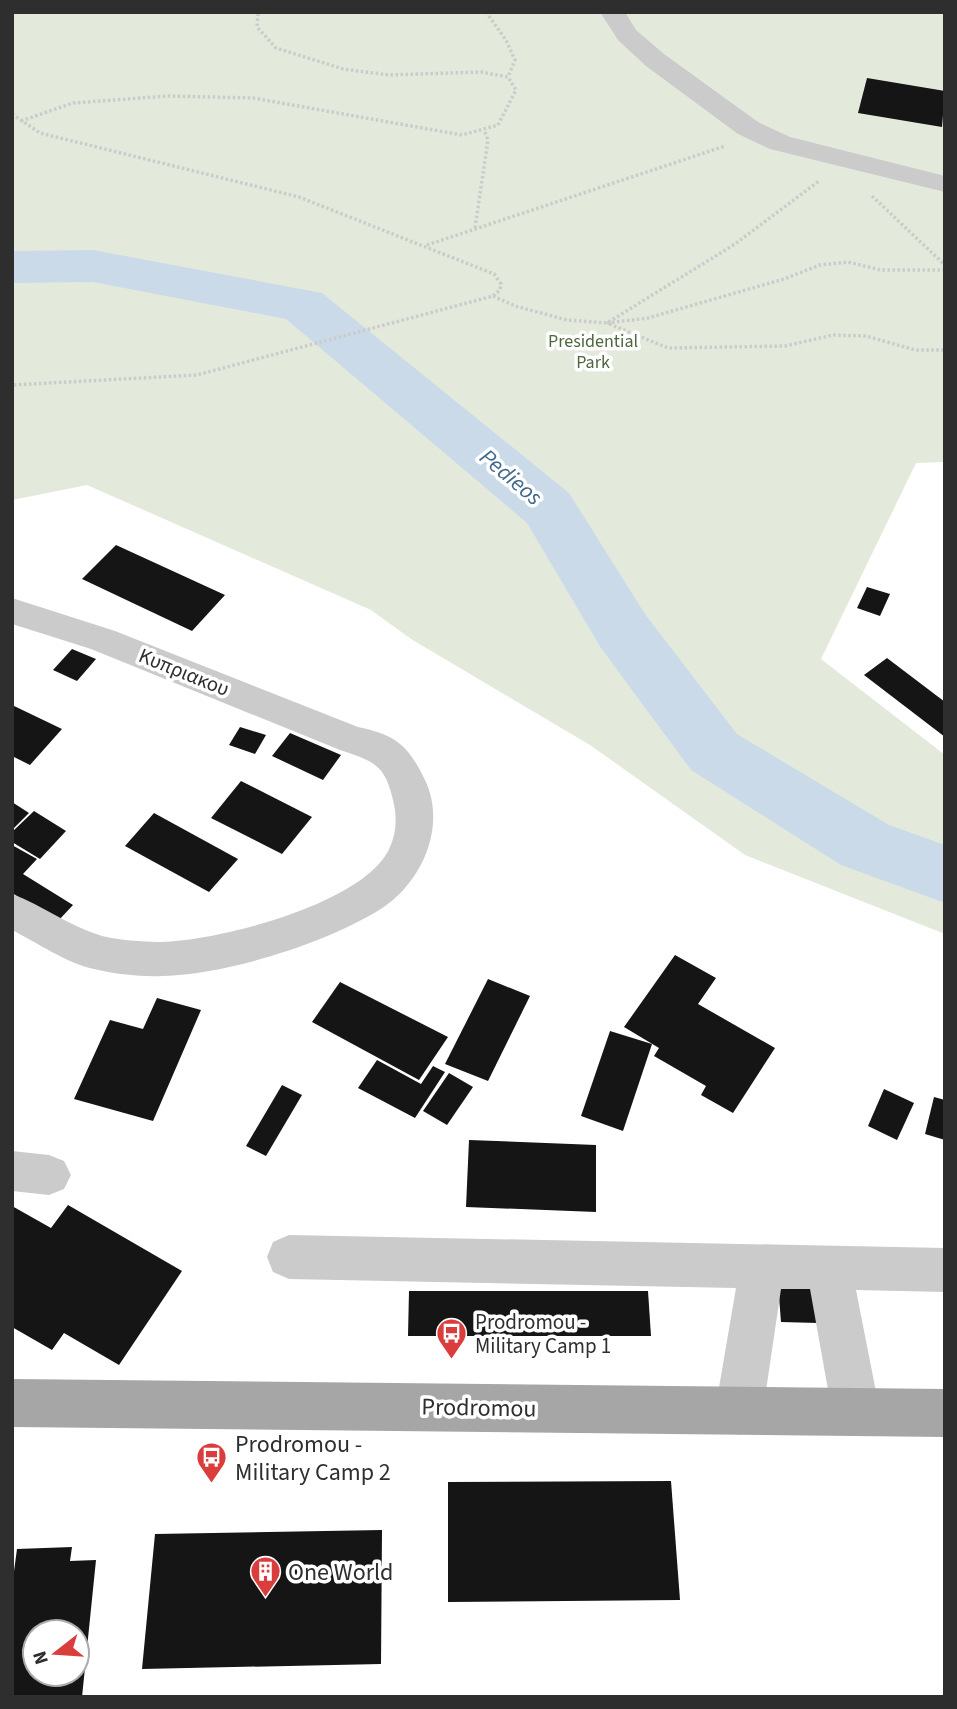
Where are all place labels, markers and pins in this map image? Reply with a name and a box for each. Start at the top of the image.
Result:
place label: Prodromou - Military Camp 1 [475,1307,611,1361]
bus stop icon: Prodromou - Military Camp 1 [435,1317,469,1361]
place label: Prodromou - Military Camp 2 [235,1427,391,1490]
bus stop icon: Prodromou - Military Camp 2 [195,1441,229,1485]
building icon: One World [248,1555,282,1599]
place label: One World [288,1555,393,1590]

